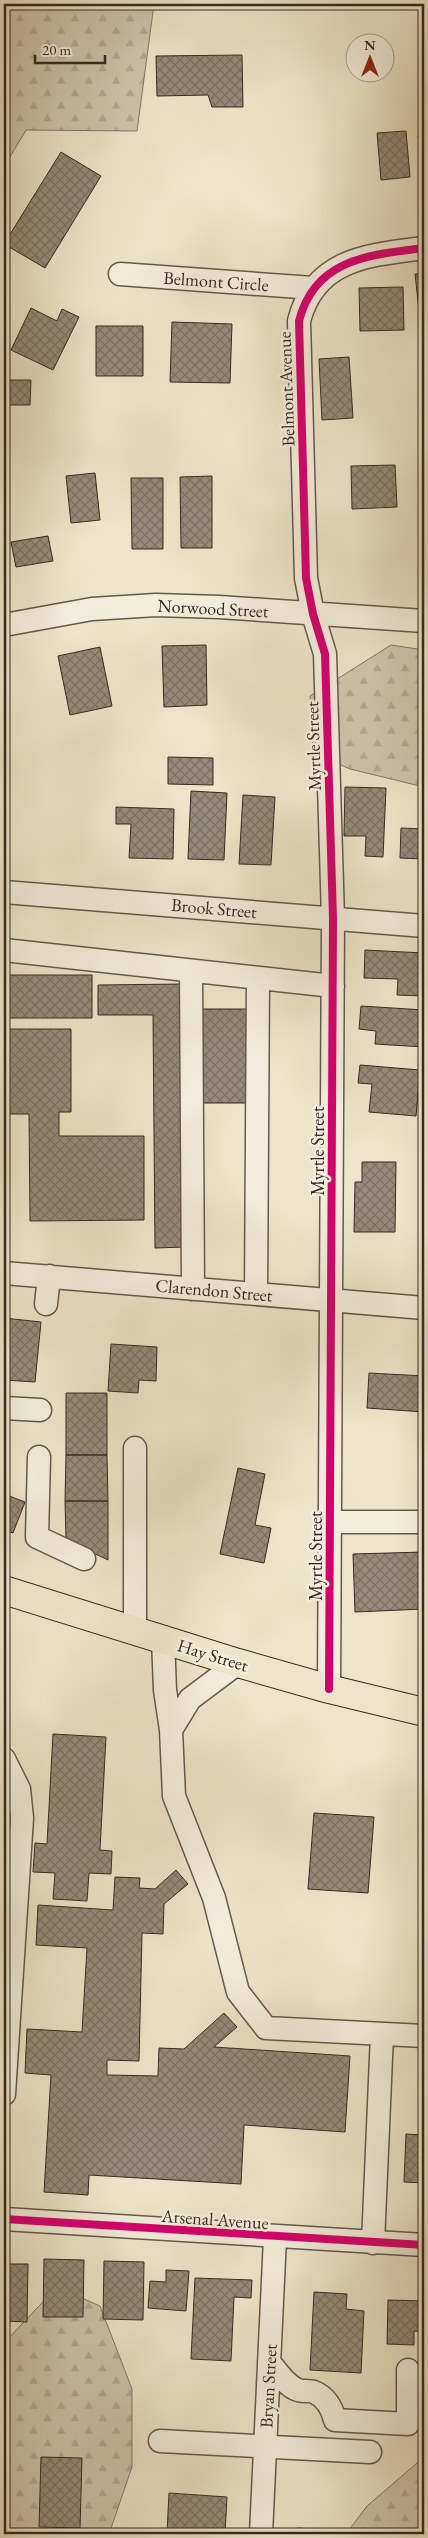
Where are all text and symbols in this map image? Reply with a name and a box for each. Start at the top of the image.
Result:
scale bar [35,32,105,64]
north arrow [346,32,396,82]
text: N [364,36,376,54]
text: 20 m [42,40,71,59]
street label: Belmont Circle [163,266,269,296]
street label: Belmont Avenue [272,331,300,447]
street label: Norwood Street [157,594,269,622]
street label: Myrtle Street [300,701,326,791]
street label: Brook Street [170,893,258,923]
street label: Myrtle Street [306,1106,329,1196]
street label: Clarendon Street [154,1273,274,1307]
street label: Myrtle Street [304,1511,327,1601]
street label: Hay Street [175,1633,251,1677]
street label: Arsenal Avenue [160,2204,269,2234]
street label: Bryan Street [254,2343,282,2429]

